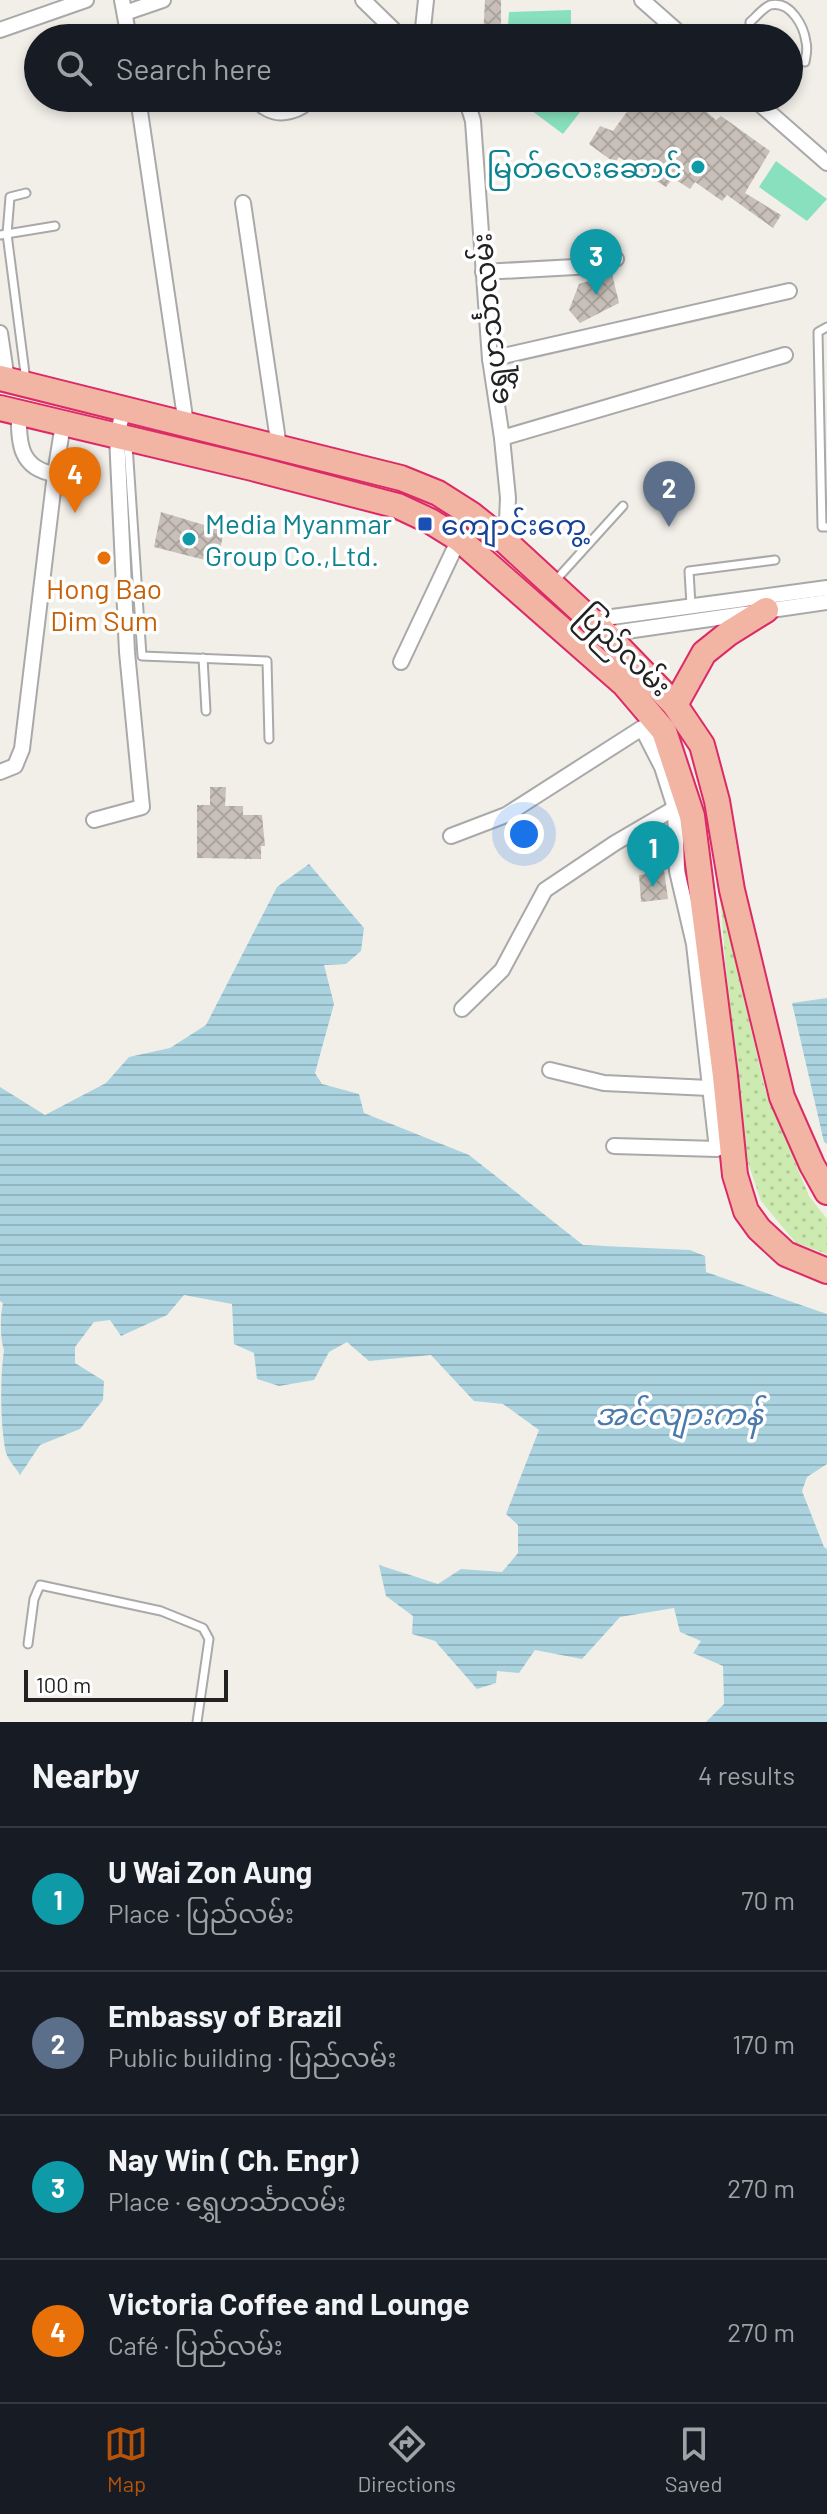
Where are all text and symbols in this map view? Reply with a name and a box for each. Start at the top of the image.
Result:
search box [24,24,803,112]
icon: search [52,46,96,90]
text: Search here [116,50,272,86]
place label: မြတ်လေးဆောင် [487,150,682,191]
marker: မြတ်လေးဆောင် [689,158,707,176]
pin: 3 [570,229,622,295]
street label: ရွှေဟင်္သာလမ်း [463,231,522,407]
pin: 4 [49,447,101,513]
pin: 2 [643,461,695,527]
place label: Media Myanmar Group Co.,Ltd. [205,506,392,572]
place label: ကျောင်းကွေ့ [441,507,590,548]
marker: ကျောင်းကွေ့ [416,515,434,533]
marker: Media Myanmar Group Co.,Ltd. [180,530,198,548]
marker: Hong Bao Dim Sum [95,549,113,567]
place label: Hong Bao Dim Sum [46,571,162,637]
street label: ပြည်လမ်း [566,597,679,708]
your location [504,814,544,854]
pin: 1 [627,821,679,887]
water label: အင်လျားကန် [595,1394,767,1440]
scale bar [24,1666,228,1702]
text: 100 m [36,1671,91,1697]
text: Nearby [32,1754,140,1795]
text: 4 results [698,1759,795,1790]
text: U Wai Zon Aung [108,1853,312,1889]
text: 1 [53,1884,63,1915]
text: 70 m [741,1884,795,1915]
text: Place · ပြည်လမ်း [108,1897,294,1928]
text: Embassy of Brazil [108,1997,342,2033]
text: 2 [51,2028,65,2059]
text: 170 m [732,2028,795,2059]
text: Public building · ပြည်လမ်း [108,2041,396,2072]
text: Nay Win ( Ch. Engr) [108,2141,358,2177]
text: 3 [51,2172,65,2203]
text: 270 m [727,2172,795,2203]
text: Place · ရွှေဟင်္သာလမ်း [108,2185,346,2216]
text: Victoria Coffee and Lounge [108,2285,470,2321]
text: 4 [50,2316,66,2347]
text: 270 m [727,2316,795,2347]
text: Café · ပြည်လမ်း [108,2329,283,2360]
tab: Map [104,2422,148,2496]
tab: Directions [357,2422,456,2496]
tab: Saved [665,2422,722,2496]

